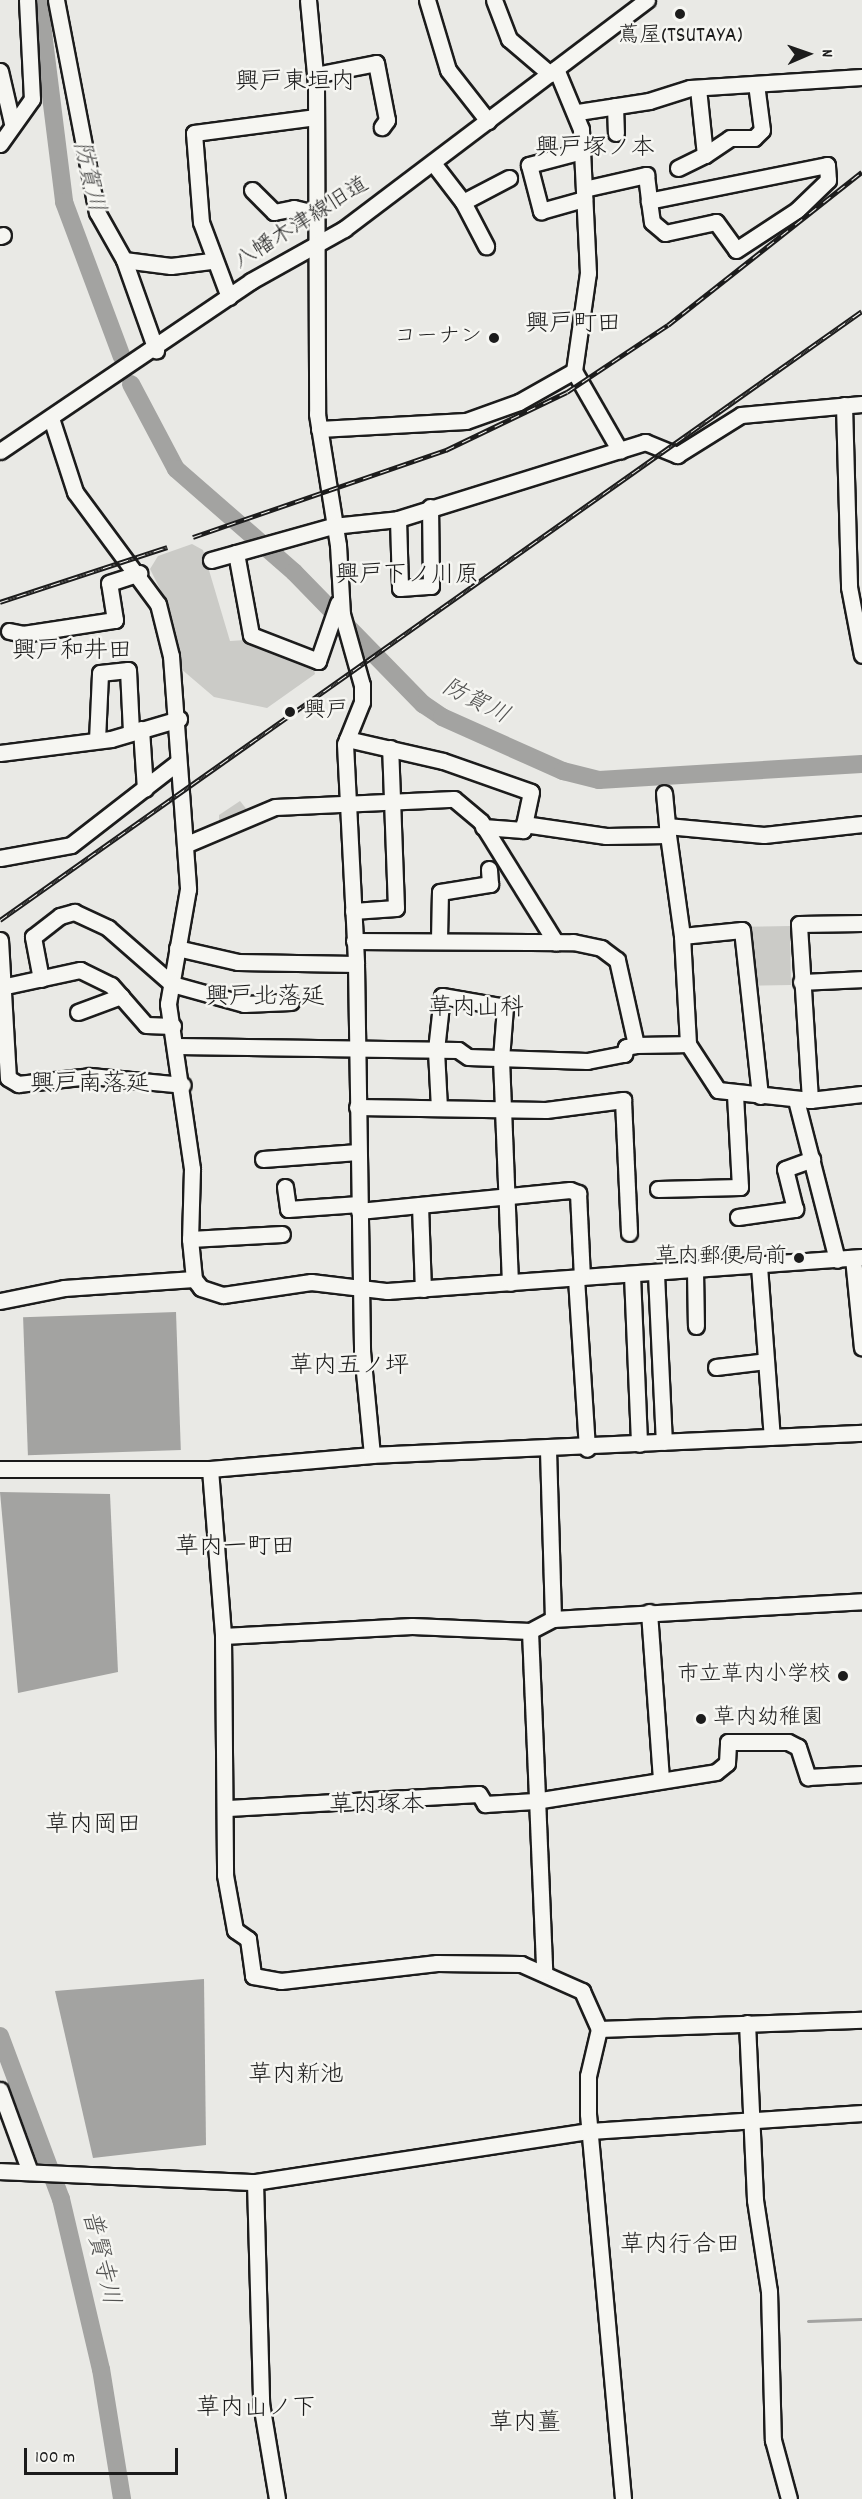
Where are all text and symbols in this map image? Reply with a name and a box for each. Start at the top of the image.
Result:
marker: 蔦屋(TSUTAYA) [673,7,687,21]
place label: 蔦屋(TSUTAYA) [618,24,742,50]
north arrow [778,24,838,84]
text: N [815,49,838,58]
district label: 興戸東垣内 [235,70,355,98]
district label: 興戸塚ノ本 [535,136,655,164]
water label: 防賀川 [65,139,109,215]
street label: 八幡木津線旧道 [230,172,374,276]
district label: 興戸町田 [525,312,621,340]
place label: コーナン [394,325,482,351]
marker: コーナン [487,331,501,345]
district label: 興戸下ノ川原 [335,563,479,591]
district label: 興戸和井田 [12,639,132,667]
water label: 防賀川 [436,674,514,732]
place label: 興戸 [304,699,348,725]
marker: 興戸 [281,703,299,721]
district label: 興戸北落延 [205,985,325,1013]
district label: 草内山科 [428,996,524,1024]
district label: 興戸南落延 [30,1072,150,1100]
place label: 草内郵便局前 [655,1245,787,1271]
marker: 草内郵便局前 [792,1251,806,1265]
district label: 草内五ノ坪 [289,1354,409,1382]
district label: 草内一町田 [175,1535,295,1563]
place label: 市立草内小学校 [677,1663,831,1689]
marker: 市立草内小学校 [836,1669,850,1683]
place label: 草内幼稚園 [713,1706,823,1732]
marker: 草内幼稚園 [694,1712,708,1726]
district label: 草内塚本 [329,1793,425,1821]
district label: 草内岡田 [45,1813,141,1841]
district label: 草内新池 [248,2063,344,2091]
water label: 普賢寺川 [74,2208,124,2308]
district label: 草内行合田 [620,2233,740,2261]
district label: 草内山ノ下 [196,2396,316,2424]
district label: 草内薑 [489,2411,561,2439]
scale bar [27,2436,182,2474]
text: 100 m [35,2446,75,2471]

